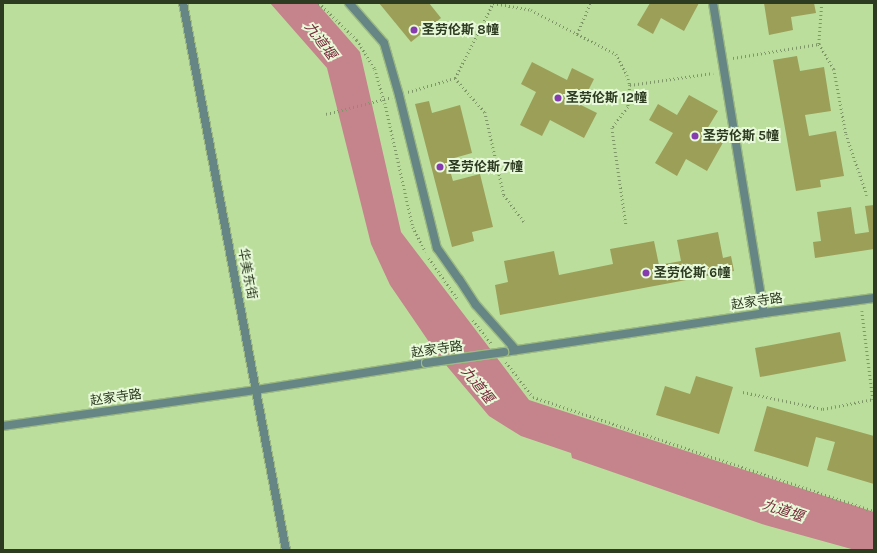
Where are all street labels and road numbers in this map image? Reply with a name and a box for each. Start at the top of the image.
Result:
street label: 华美东街 [234,247,260,301]
street label: 赵家寺路 [730,291,784,313]
street label: 赵家寺路 [410,339,464,361]
street label: 赵家寺路 [89,387,143,409]

